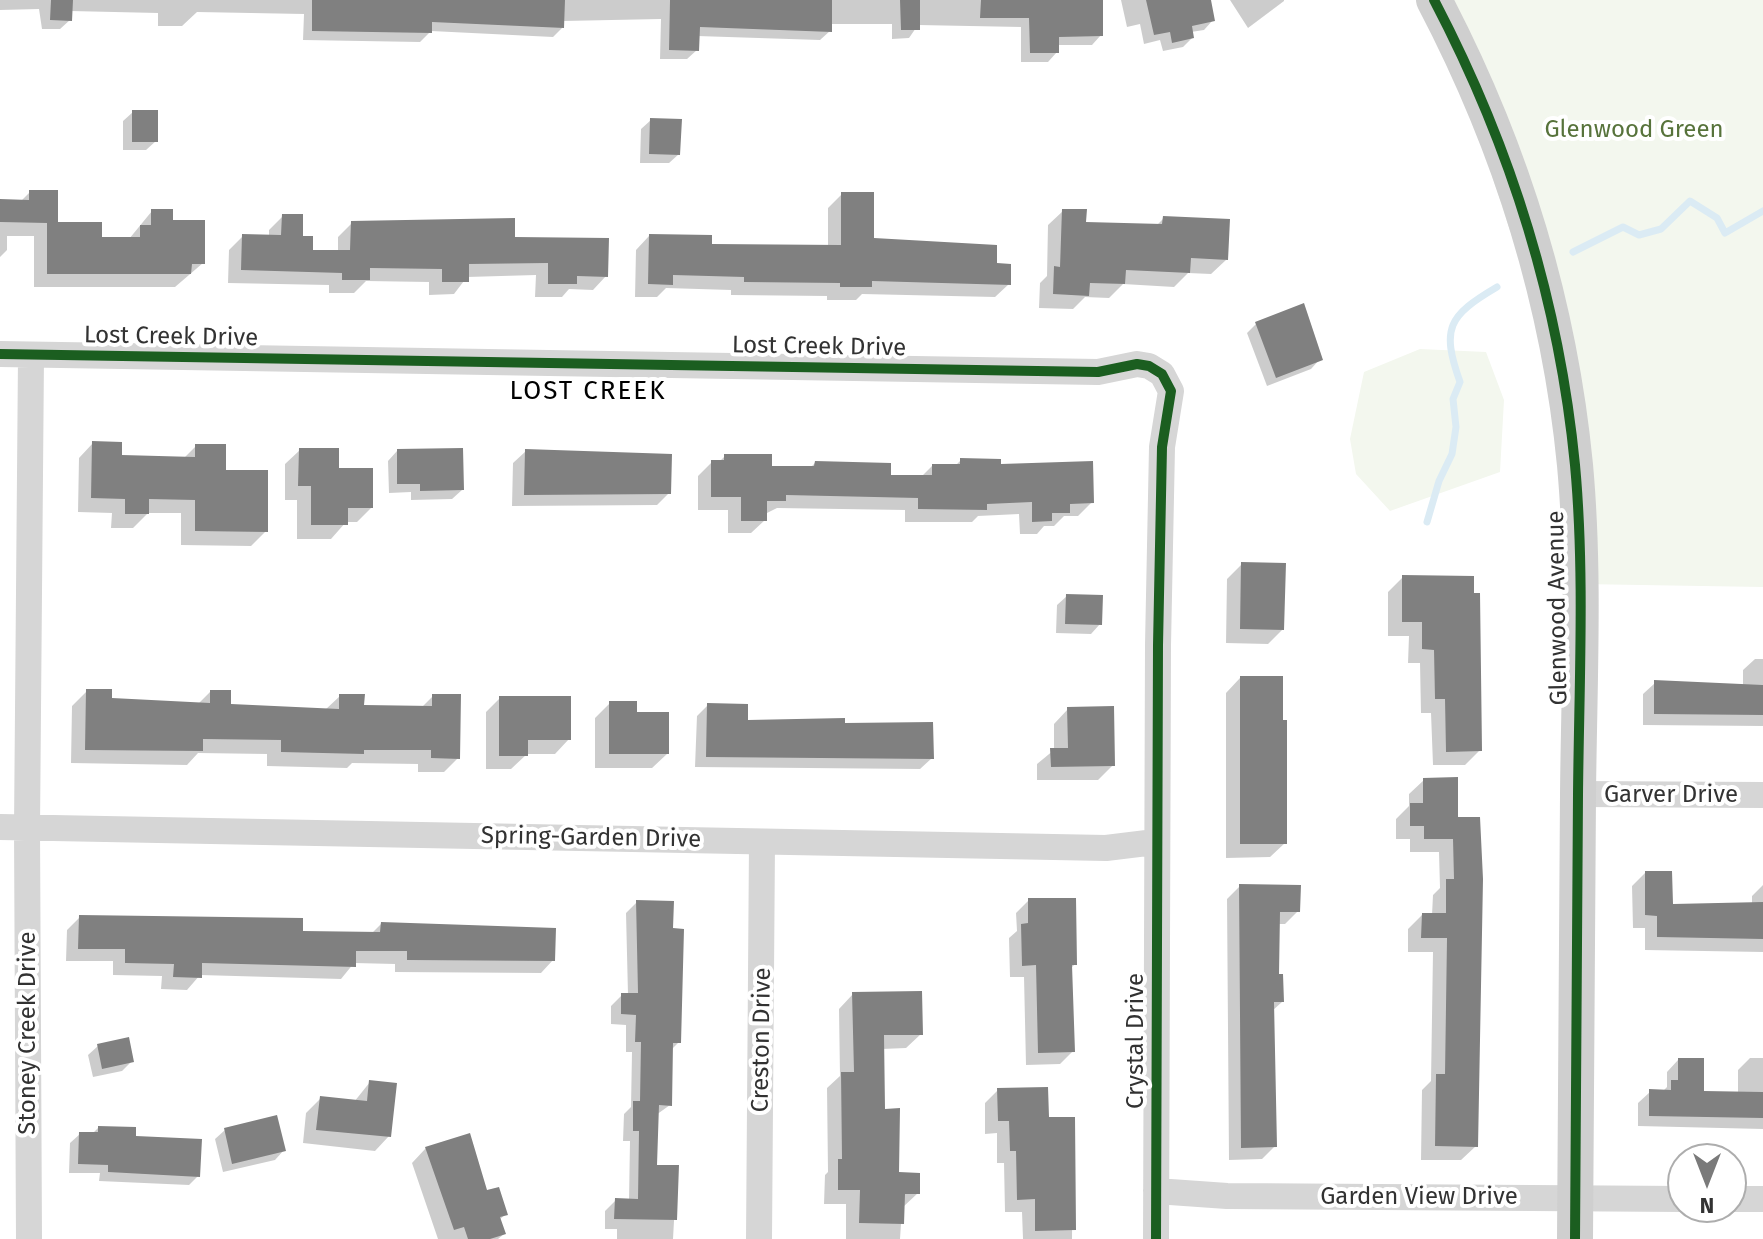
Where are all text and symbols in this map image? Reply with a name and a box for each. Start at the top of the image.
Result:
park label: Glenwood Green [1544,116,1724,144]
street label: Lost Creek Drive [84,321,258,353]
street label: Lost Creek Drive [732,331,906,363]
district label: LOST CREEK [509,376,667,408]
street label: Glenwood Avenue [1542,510,1574,706]
street label: Garver Drive [1604,781,1738,809]
street label: Spring-Garden Drive [481,822,701,854]
street label: Stoney Creek Drive [14,931,42,1135]
street label: Creston Drive [746,967,778,1113]
street label: Crystal Drive [1122,973,1150,1109]
north arrow [1667,1143,1747,1223]
street label: Garden View Drive [1320,1183,1518,1211]
text: N [1700,1192,1714,1219]

